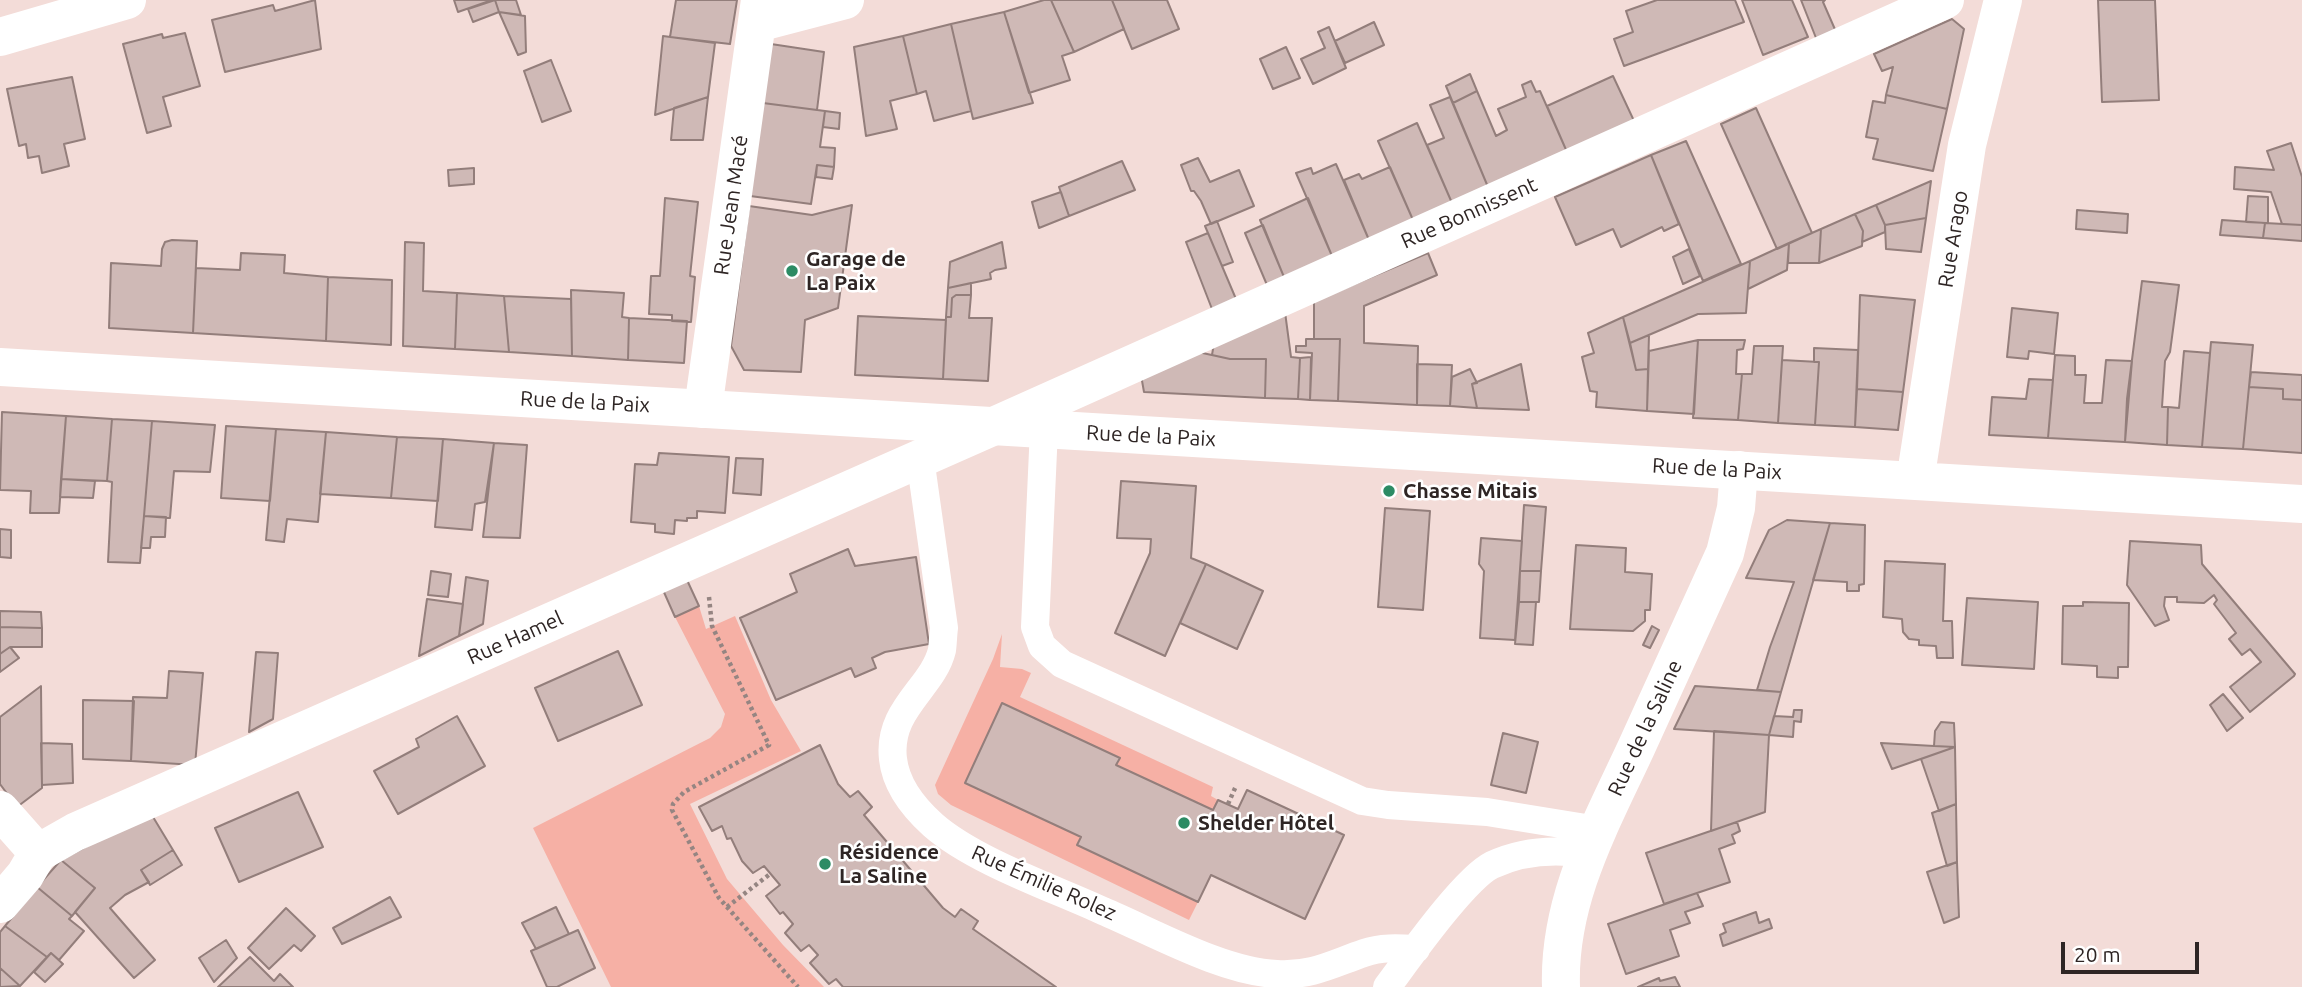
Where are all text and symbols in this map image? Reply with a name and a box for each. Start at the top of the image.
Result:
street label: Rue Jean Macé [709,133,753,277]
street label: Rue Bonnissent [1397,172,1541,254]
street label: Rue Arago [1933,189,1973,289]
place label: Garage de La Paix [806,246,906,296]
marker: Garage de La Paix [784,263,800,279]
street label: Rue de la Paix [519,386,651,418]
street label: Rue de la Paix [1085,420,1217,452]
street label: Rue de la Paix [1651,453,1783,485]
place label: Chasse Mitais [1403,478,1537,504]
marker: Chasse Mitais [1381,483,1397,499]
street label: Rue Hamel [463,606,567,670]
street label: Rue de la Saline [1602,656,1688,800]
place label: Shelder Hôtel [1198,810,1334,836]
marker: Shelder Hôtel [1176,815,1192,831]
place label: Résidence La Saline [839,839,939,889]
street label: Rue Émilie Rolez [968,840,1120,926]
marker: Résidence La Saline [817,856,833,872]
scale bar [2064,928,2202,972]
text: 20 m [2074,942,2121,966]

